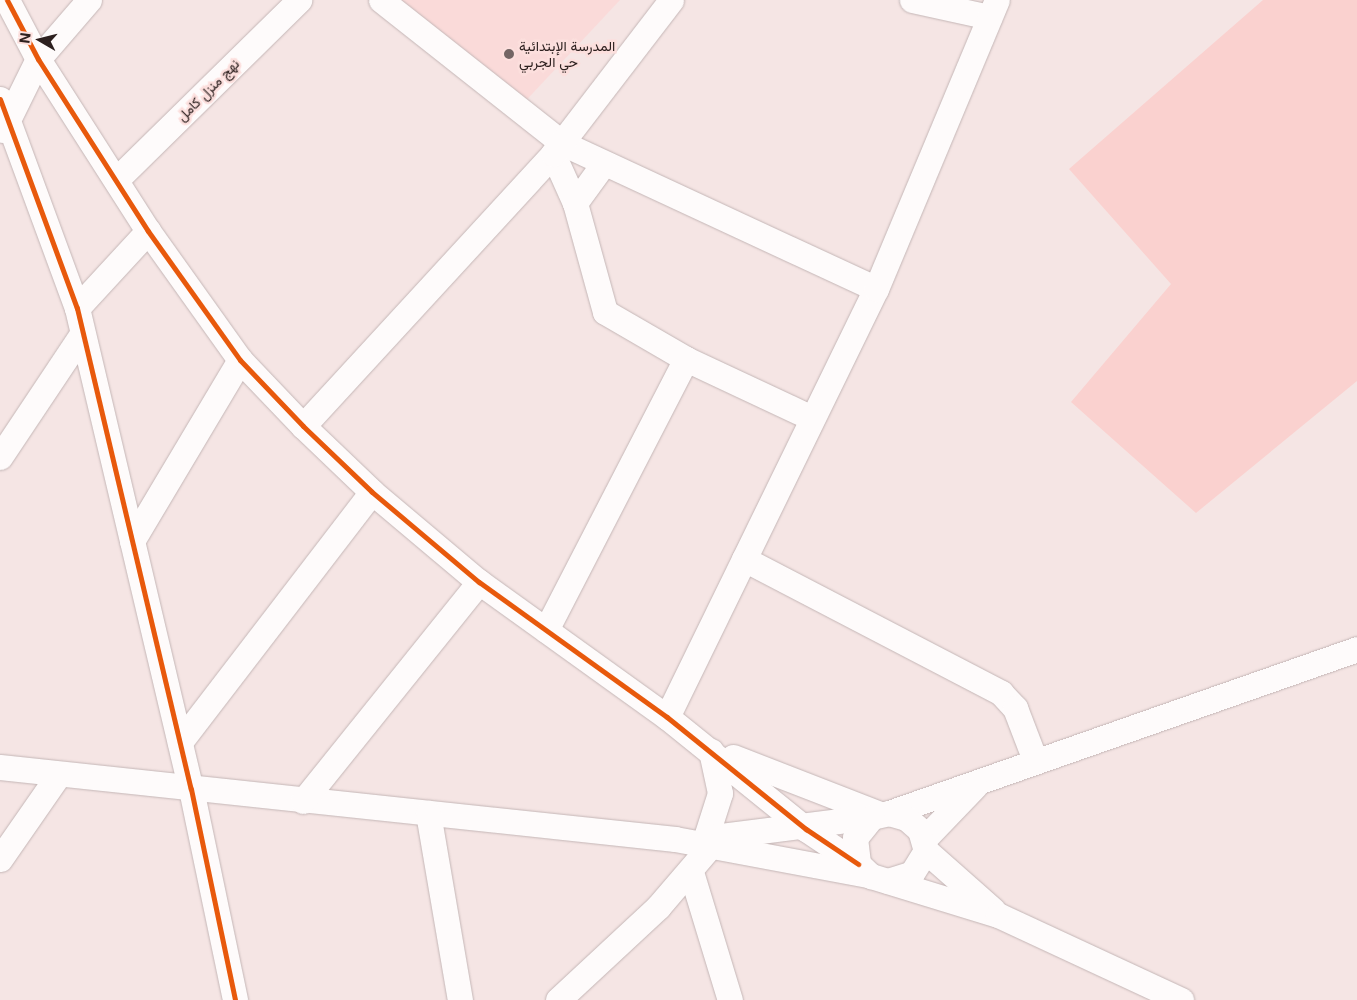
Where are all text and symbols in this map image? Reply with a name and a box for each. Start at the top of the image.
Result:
north arrow [15,15,65,65]
text: N [15,31,34,44]
place label: المدرسة الإبتدائية حي الجربي [519,38,615,70]
marker: المدرسة الإبتدائية حي الجربي [503,48,515,60]
street label: نهج منزل كامل [173,55,243,125]

